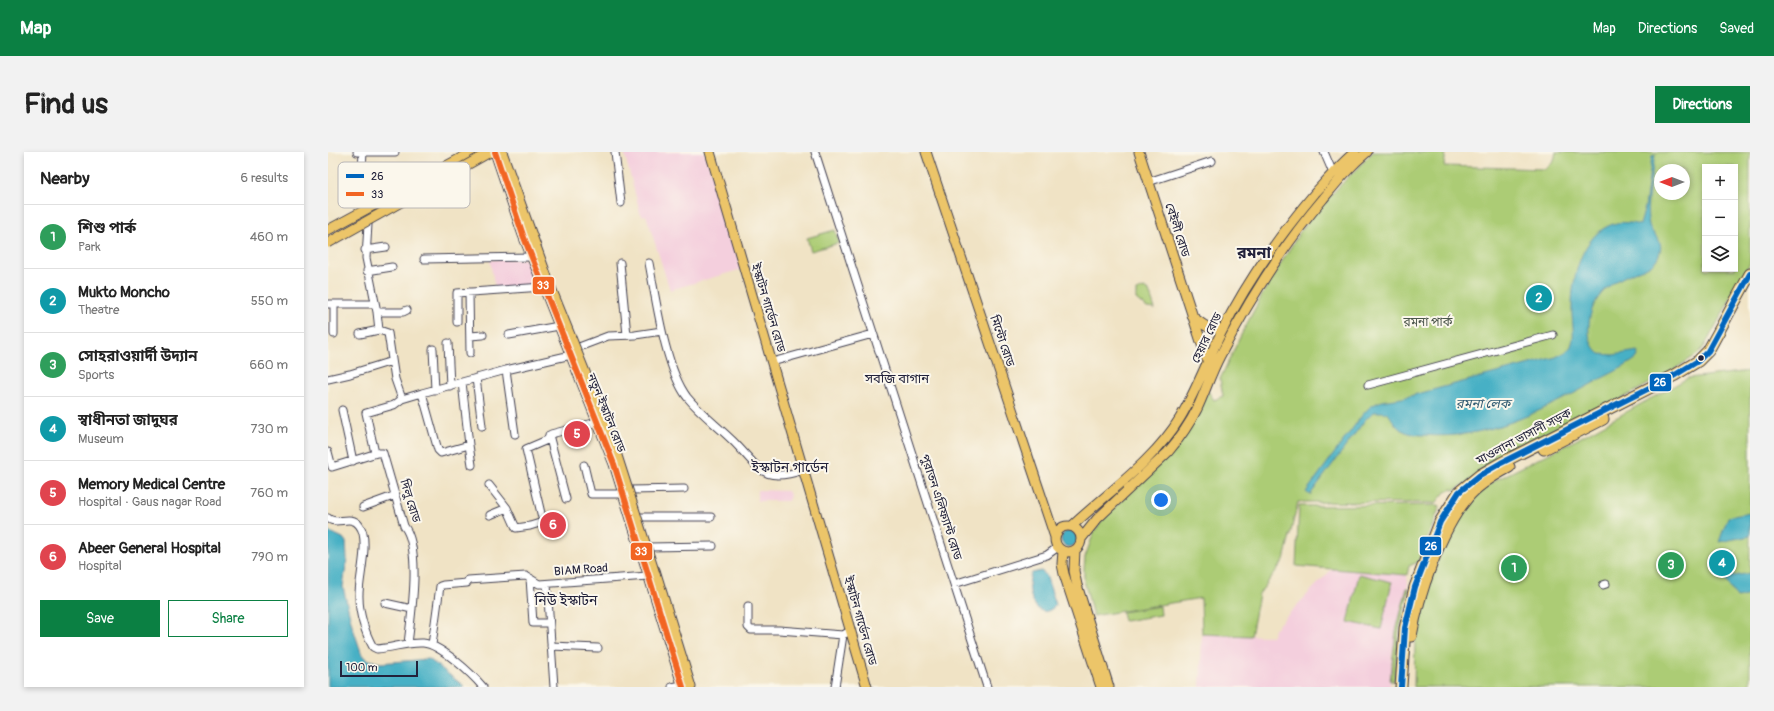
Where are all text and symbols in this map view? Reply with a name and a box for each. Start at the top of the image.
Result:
text: Map [20,16,51,40]
text: Map [1593,20,1616,37]
text: Directions [1638,20,1697,37]
text: Saved [1719,20,1754,37]
button: Directions [1655,86,1750,123]
text: Find us [24,87,108,122]
legend [338,162,470,208]
north arrow [1654,164,1690,200]
map controls [1702,164,1738,272]
button: + [1702,164,1738,200]
text: Nearby [40,168,89,189]
text: 6 results [241,170,288,186]
text: 26 [371,170,384,183]
text: 33 [371,188,383,201]
button: − [1702,200,1738,236]
street label: বেইলী রোড [1161,201,1194,259]
text: শিশু পার্ক [78,219,136,238]
text: 1 [50,229,56,245]
text: 460 m [250,229,288,245]
button: layers [1702,236,1738,272]
text: Park [78,239,101,255]
district label: রমনা [1236,243,1271,263]
street label: ইস্কাটন গার্ডেন রোড [747,261,790,355]
line badge: 33 [532,276,555,295]
text: 33 [537,279,549,292]
text: Mukto Moncho [78,283,170,302]
pin: 2 [1526,283,1552,313]
text: 2 [49,293,57,309]
text: 550 m [251,293,288,309]
text: Theatre [78,302,119,318]
street label: হেয়ার রোড [1188,310,1226,366]
street label: মিন্টো রোড [986,312,1019,369]
park label: রমনা পার্ক [1403,314,1453,330]
text: সোহরাওয়ার্দী উদ্যান [78,347,198,366]
unlabelled marker [1696,353,1706,363]
text: 3 [49,357,57,373]
text: 660 m [250,357,288,373]
text: Sports [78,367,114,383]
street label: নতুন ইস্কাটন রোড [583,370,630,455]
district label: সবজি বাগান [864,371,929,387]
line badge: 26 [1649,373,1672,392]
text: 26 [1654,376,1667,389]
water label: রমনা লেক [1456,396,1513,412]
street label: মাওলানা ভাসানী সড়ক [1473,405,1574,469]
text: স্বাধীনতা জাদুঘর [78,411,178,430]
pin: 5 [564,419,590,449]
text: 4 [49,421,57,437]
text: 730 m [251,421,288,437]
text: Museum [78,431,124,447]
street label: পুরাতন এলিফ্যান্ট রোড [917,452,966,562]
district label: ইস্কাটন গার্ডেন [751,458,829,476]
text: Memory Medical Centre [78,475,225,494]
street label: দিলু রোড [396,476,425,525]
text: 5 [49,485,57,501]
text: 760 m [250,485,288,501]
your location [1151,490,1171,510]
text: Hospital · Gaus nagar Road [78,494,222,510]
pin: 6 [540,510,566,540]
line badge: 26 [1419,536,1442,556]
text: Abeer General Hospital [78,539,221,558]
text: 26 [1425,540,1438,553]
line badge: 33 [630,542,653,561]
text: 33 [635,545,647,558]
pin: 4 [1709,548,1735,578]
text: 6 [49,549,57,565]
text: 790 m [251,549,288,565]
pin: 3 [1658,550,1684,580]
pin: 1 [1501,553,1527,583]
text: Hospital [78,558,122,574]
street label: BIAM Road [554,561,609,579]
street label: ইস্কাটন গার্ডেন রোড [840,574,881,668]
district label: নিউ ইস্কাটন [534,592,598,609]
button: Save [40,600,160,637]
button: Share [168,600,288,637]
scale bar [340,659,418,678]
text: 100 m [346,661,377,674]

